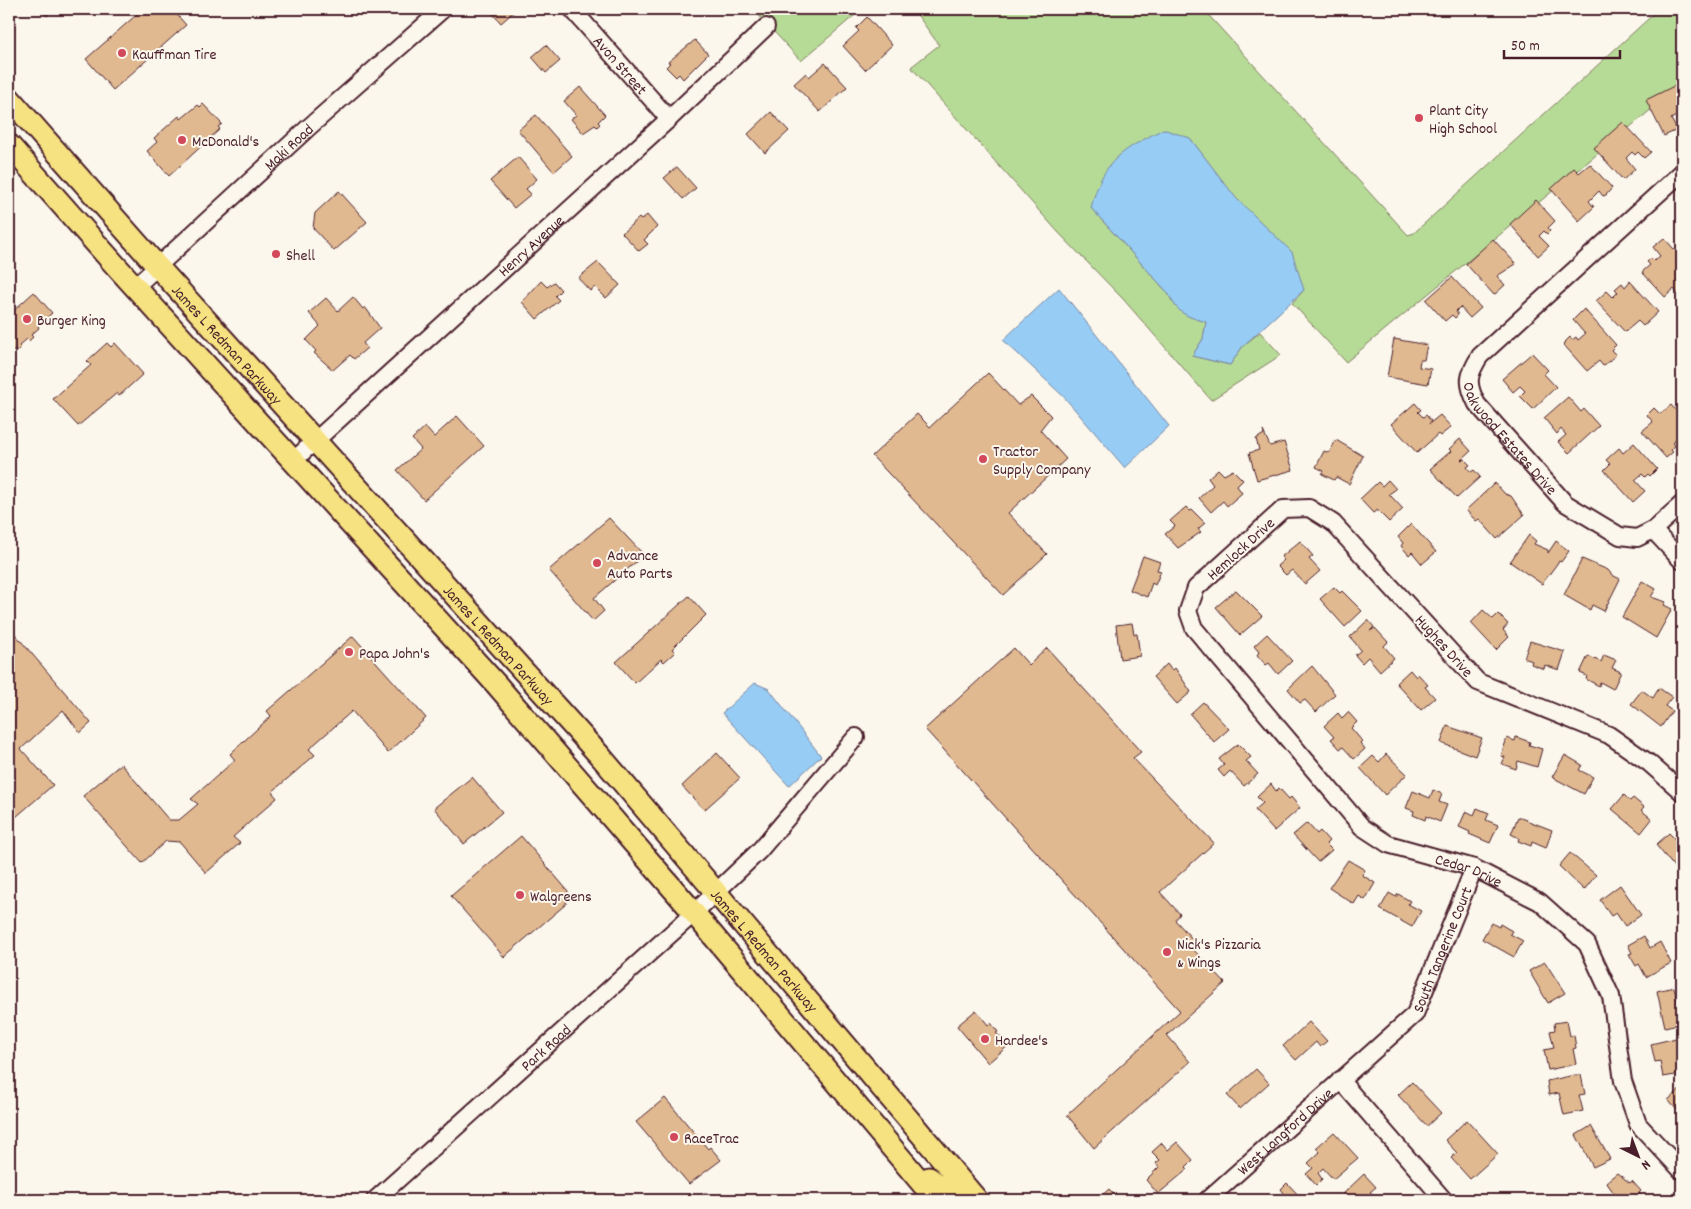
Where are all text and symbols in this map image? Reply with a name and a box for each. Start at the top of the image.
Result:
scale bar [1504,28,1620,60]
street label: Avon Street [586,31,652,101]
text: 50 m [1511,36,1540,58]
place label: Kauffman Tire [132,44,216,67]
marker: Kauffman Tire [116,47,128,59]
place label: Plant City High School [1429,100,1497,141]
marker: Plant City High School [1413,112,1425,124]
street label: Maki Road [260,119,320,177]
place label: McDonald's [192,131,260,154]
marker: McDonald's [176,134,188,146]
street label: Henry Avenue [494,211,570,283]
place label: Shell [286,245,315,268]
marker: Shell [270,248,282,260]
street label: James L Redman Parkway [165,280,287,411]
place label: Burger King [37,310,106,333]
marker: Burger King [21,313,33,325]
street label: Oakwood Estates Drive [1456,380,1562,501]
place label: Tractor Supply Company [993,441,1091,482]
marker: Tractor Supply Company [977,453,989,465]
street label: Hemlock Drive [1203,513,1281,587]
place label: Advance Auto Parts [607,545,673,586]
marker: Advance Auto Parts [591,557,603,569]
street label: James L Redman Parkway [437,581,558,712]
street label: Hughes Drive [1409,610,1478,683]
place label: Papa John's [359,643,430,666]
marker: Papa John's [343,646,355,658]
street label: Cedar Drive [1432,849,1506,895]
street label: South Tangerine Court [1408,883,1479,1017]
street label: James L Redman Parkway [704,885,822,1019]
place label: Walgreens [530,886,592,909]
marker: Walgreens [514,889,526,901]
place label: Nick's Pizzaria & Wings [1177,934,1261,975]
marker: Nick's Pizzaria & Wings [1161,946,1173,958]
street label: Park Road [517,1020,577,1078]
place label: Hardee's [995,1030,1048,1053]
marker: Hardee's [979,1033,991,1045]
street label: West Langford Drive [1233,1083,1339,1182]
place label: RaceTrac [684,1128,739,1151]
marker: RaceTrac [668,1131,680,1143]
north arrow [1614,1132,1664,1182]
text: N [1636,1154,1655,1174]

